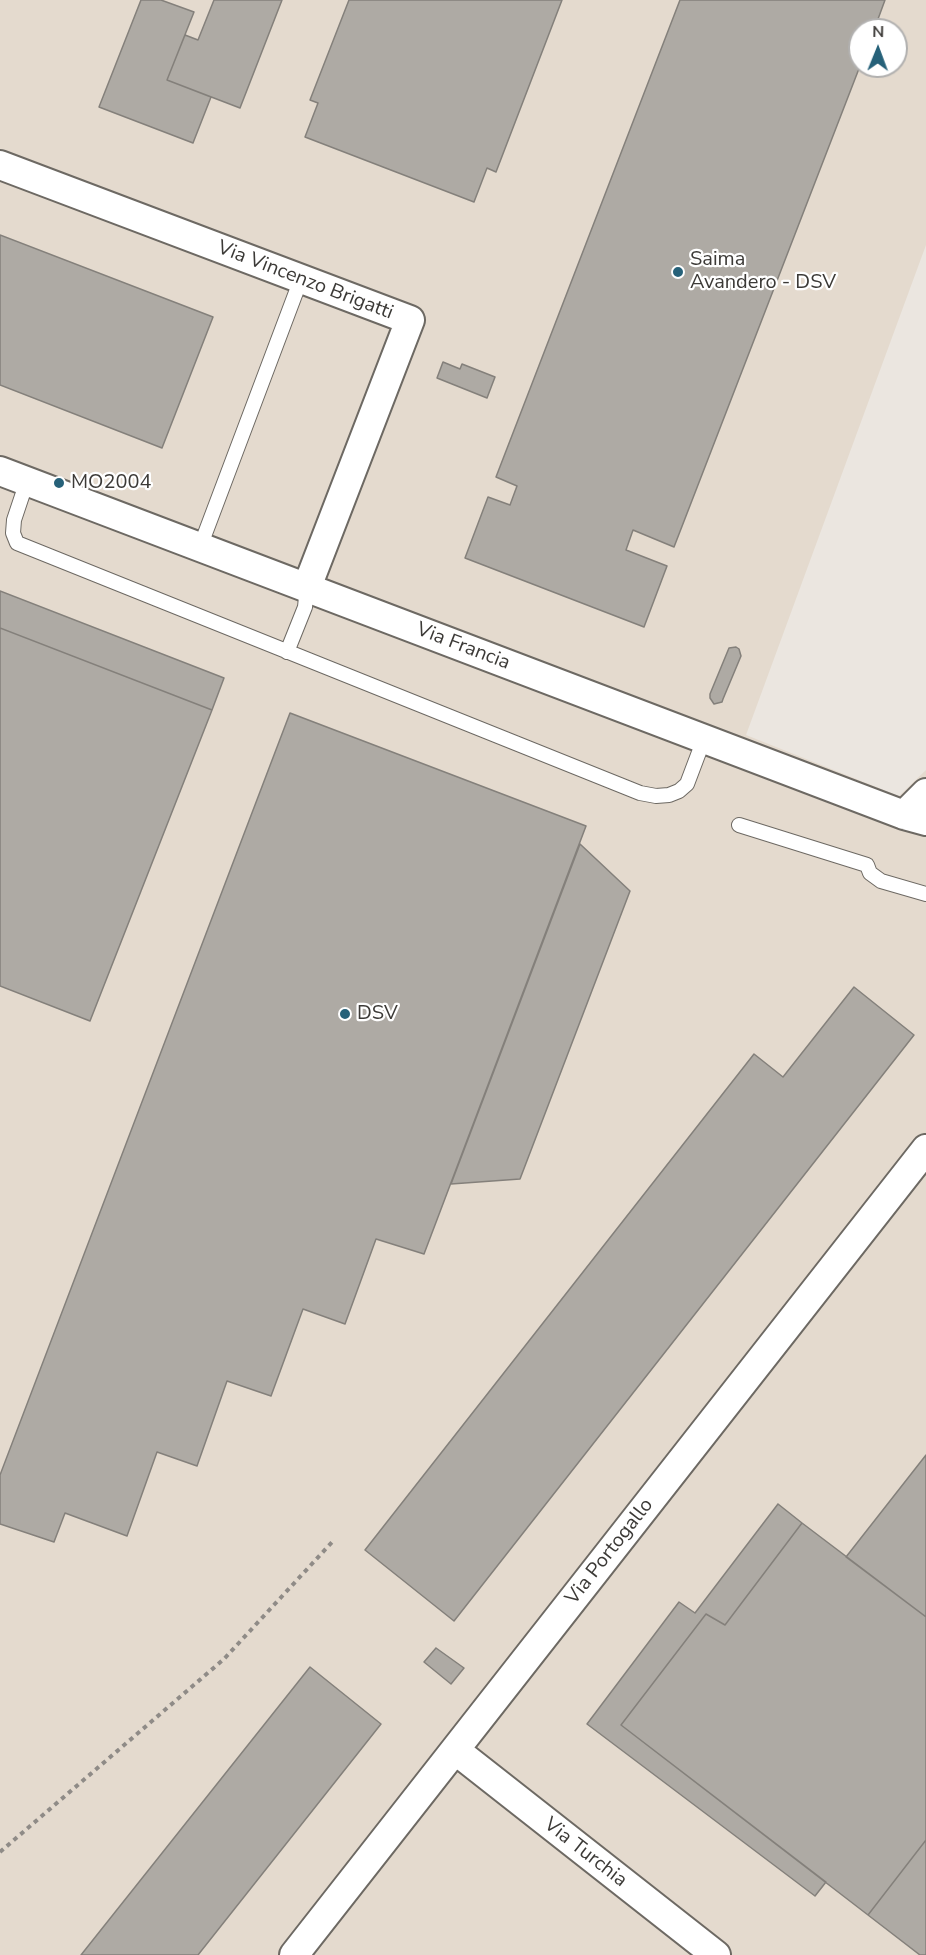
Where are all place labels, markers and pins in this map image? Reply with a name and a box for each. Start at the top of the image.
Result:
place label: Saima Avandero - DSV [690,248,836,295]
marker: Saima Avandero - DSV [671,265,685,279]
place label: MO2004 [71,471,151,495]
marker: MO2004 [52,476,66,490]
place label: DSV [357,1002,398,1026]
marker: DSV [338,1007,352,1021]

